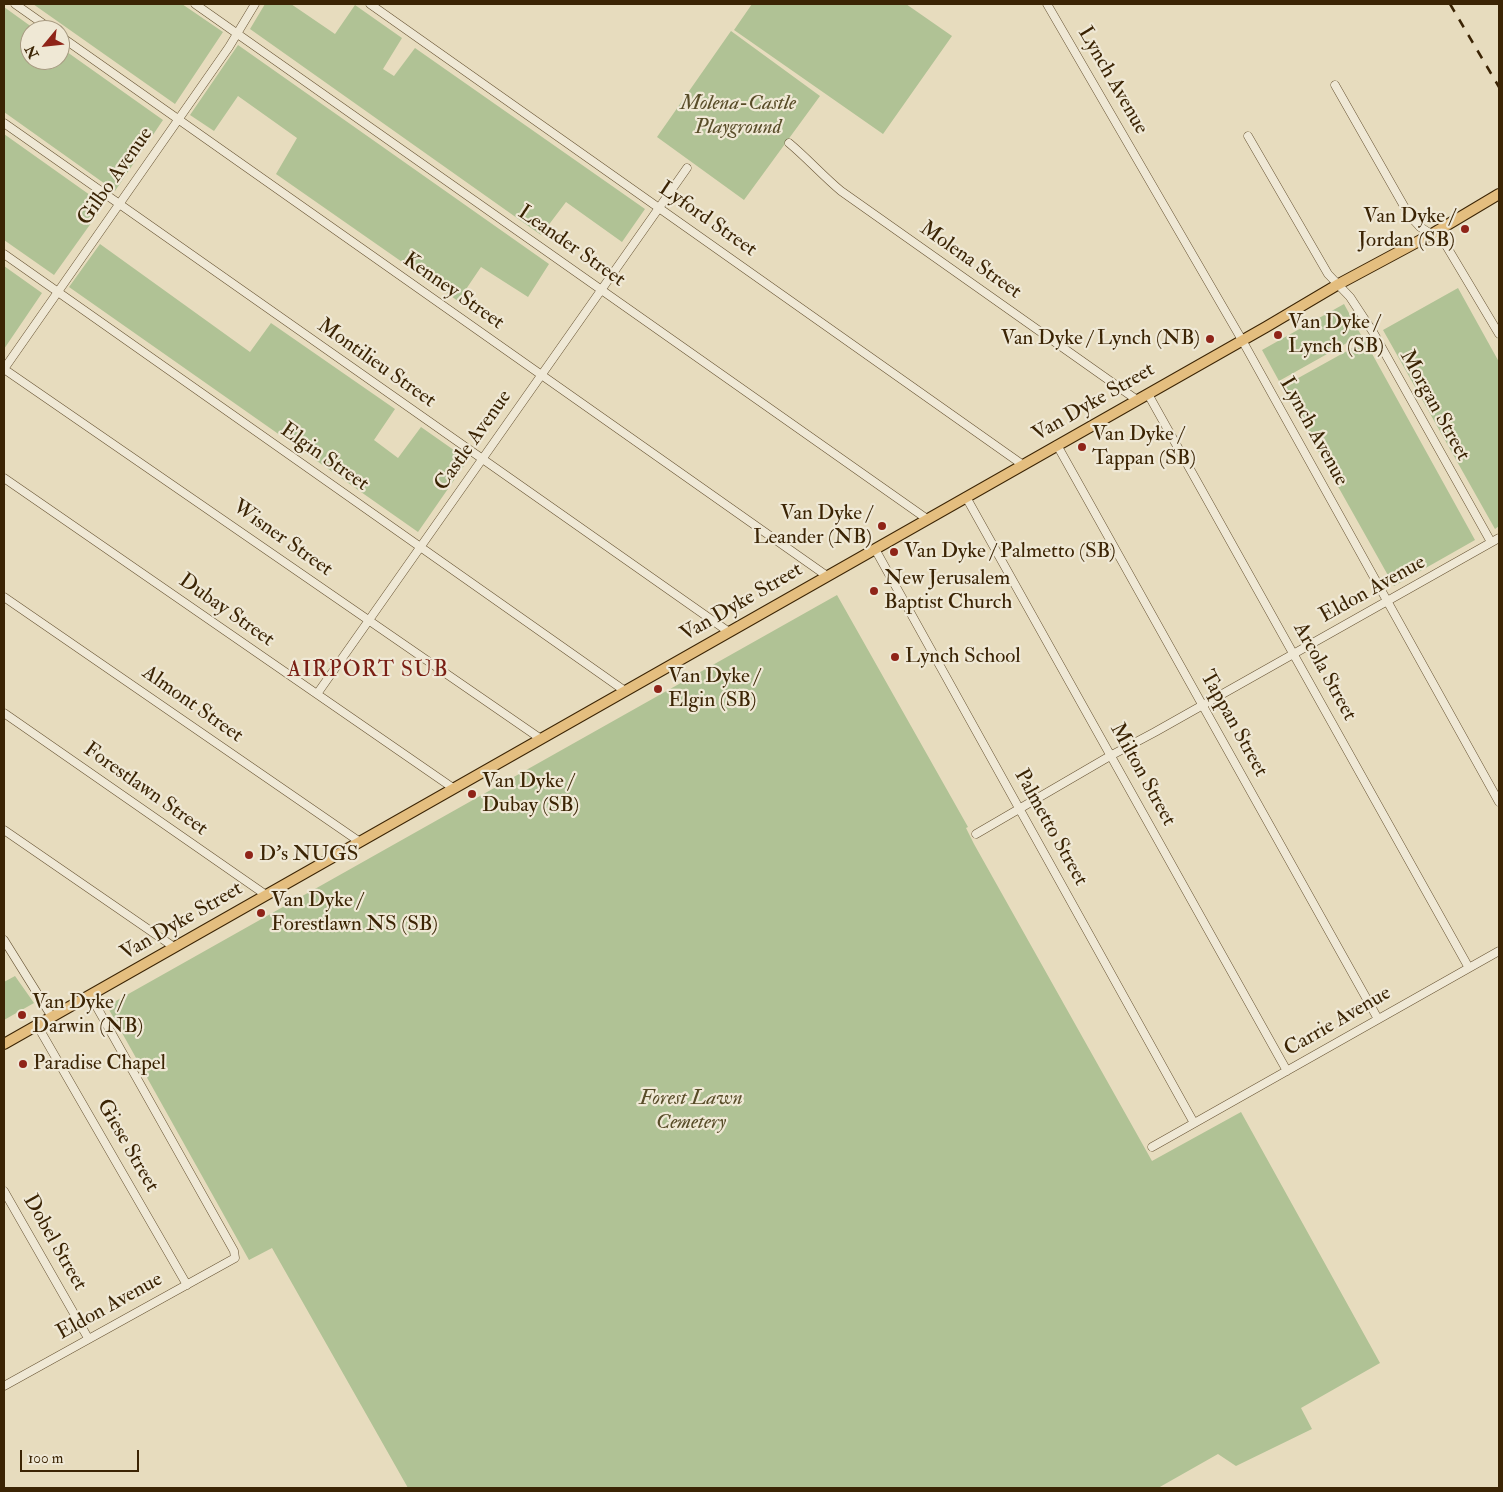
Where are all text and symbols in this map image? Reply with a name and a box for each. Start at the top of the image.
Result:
north arrow [20,20,70,70]
street label: Lynch Avenue [1071,23,1153,139]
text: N [22,42,43,61]
park label: Molena-Castle Playground [680,91,796,141]
street label: Gilbo Avenue [73,123,159,231]
street label: Lyford Street [653,177,761,263]
street label: Leander Street [512,201,630,293]
place label: Van Dyke / Jordan (SB) [1358,204,1455,254]
street label: Molena Street [914,217,1026,305]
marker: Van Dyke / Jordan (SB) [1459,223,1471,235]
street label: Kenney Street [397,248,509,336]
place label: Van Dyke / Lynch (SB) [1288,310,1384,360]
street label: Montilieu Street [312,314,440,414]
place label: Van Dyke / Lynch (NB) [1001,326,1200,352]
marker: Van Dyke / Lynch (SB) [1272,329,1284,341]
marker: Van Dyke / Lynch (NB) [1204,333,1216,345]
street label: Morgan Street [1393,346,1475,466]
street label: Van Dyke Street [1028,358,1160,448]
street label: Lynch Avenue [1273,373,1353,491]
street label: Castle Avenue [430,386,518,496]
street label: Elgin Street [275,418,373,498]
place label: Van Dyke / Tappan (SB) [1092,422,1196,472]
marker: Van Dyke / Tappan (SB) [1076,441,1088,453]
street label: Wisner Street [227,495,337,583]
place label: Van Dyke / Leander (NB) [753,501,872,551]
marker: Van Dyke / Leander (NB) [876,520,888,532]
place label: Van Dyke / Palmetto (SB) [904,539,1116,565]
marker: Van Dyke / Palmetto (SB) [888,546,900,558]
street label: Eldon Avenue [1316,551,1430,629]
street label: Van Dyke Street [676,558,808,648]
place label: New Jerusalem Baptist Church [884,566,1012,616]
street label: Dubay Street [173,569,279,653]
marker: New Jerusalem Baptist Church [868,585,880,597]
street label: Arcola Street [1287,618,1361,726]
place label: Lynch School [905,644,1021,670]
marker: Lynch School [889,651,901,663]
district label: AIRPORT SUB [286,658,450,684]
street label: Almont Street [137,661,247,749]
place label: Van Dyke / Elgin (SB) [668,664,760,714]
street label: Tappan Street [1193,666,1273,782]
marker: Van Dyke / Elgin (SB) [652,683,664,695]
street label: Milton Street [1103,719,1181,831]
street label: Forestlawn Street [78,738,212,842]
street label: Palmetto Street [1008,765,1092,891]
place label: Van Dyke / Dubay (SB) [482,769,579,819]
marker: Van Dyke / Dubay (SB) [466,788,478,800]
place label: D's NUGS [259,842,358,868]
marker: D's NUGS [243,849,255,861]
street label: Van Dyke Street [116,877,248,967]
place label: Van Dyke / Forestlawn NS (SB) [271,888,438,938]
marker: Van Dyke / Forestlawn NS (SB) [255,907,267,919]
street label: Carrie Avenue [1280,981,1396,1063]
place label: Van Dyke / Darwin (NB) [32,990,143,1040]
marker: Van Dyke / Darwin (NB) [16,1009,28,1021]
place label: Paradise Chapel [33,1051,166,1077]
marker: Paradise Chapel [17,1058,29,1070]
park label: Forest Lawn Cemetery [639,1086,743,1136]
street label: Giese Street [90,1095,164,1197]
street label: Dobel Street [16,1190,92,1296]
street label: Eldon Avenue [53,1268,167,1346]
scale bar [22,1440,141,1472]
text: 100 m [28,1449,63,1468]

